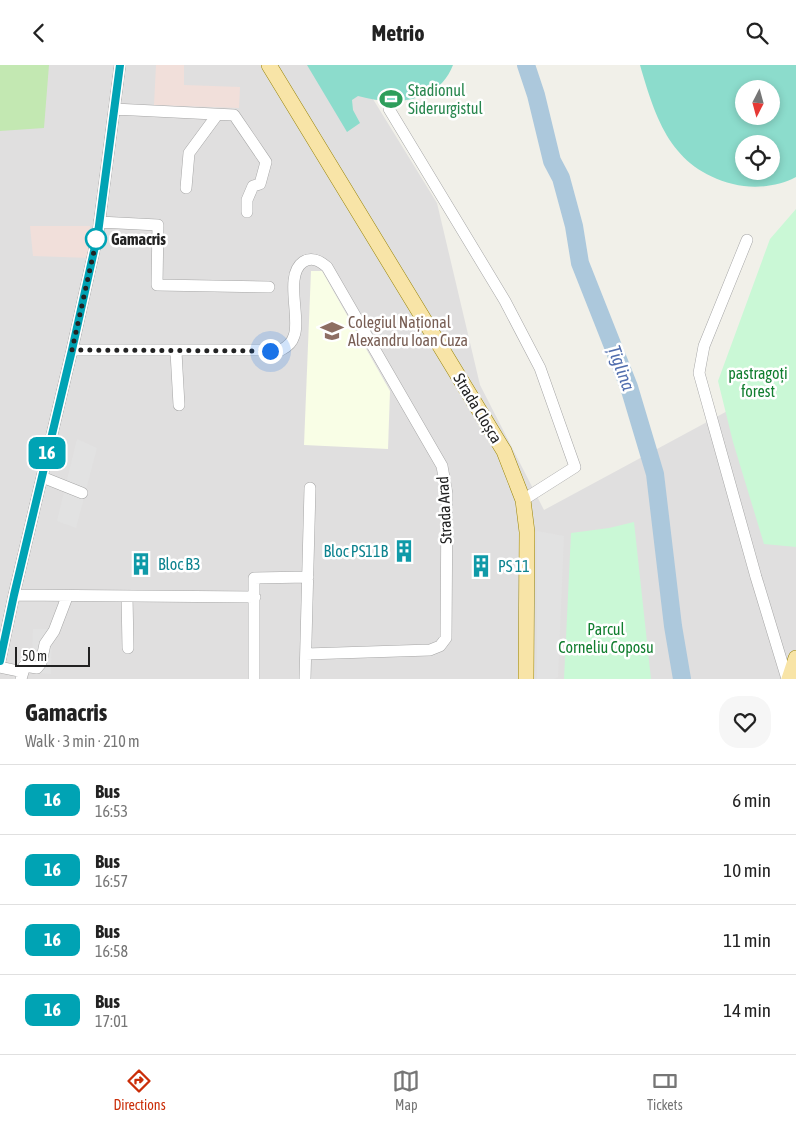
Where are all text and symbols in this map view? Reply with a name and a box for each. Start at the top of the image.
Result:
icon: back [25,19,53,47]
icon: search [743,19,771,47]
text: Metrio [372,20,424,46]
north arrow [735,80,780,125]
map controls [735,80,780,180]
place label: Stadionul Siderurgistul [408,81,483,118]
sports icon: Stadionul Siderurgistul [378,86,404,112]
button: locate [735,135,780,180]
marker: Gamacris [85,228,107,250]
place label: Gamacris [111,230,166,248]
place label: Colegiul Național Alexandru Ioan Cuza [348,313,468,349]
school or university icon: Colegiul Național Alexandru Ioan Cuza [319,318,345,344]
your location [258,339,283,364]
water label: Țiglina [604,343,639,394]
park label: pastragoți forest [728,364,788,400]
street label: Strada Cloșca [449,370,506,447]
line badge: 16 [24,437,70,469]
text: 16 [39,442,55,463]
street label: Strada Arad [433,476,455,544]
building icon: Bloc PS11B [391,538,417,564]
place label: Bloc PS11B [324,542,388,560]
building icon: Bloc B3 [128,551,154,577]
building icon: PS 11 [468,553,494,579]
place label: Bloc B3 [158,555,200,573]
place label: PS 11 [498,557,530,575]
park label: Parcul Corneliu Coposu [558,620,654,657]
scale bar [15,644,90,667]
text: 50 m [22,648,47,664]
button: heart [719,696,771,748]
text: Gamacris [25,699,107,726]
text: Walk · 3 min · 210 m [25,732,139,750]
text: Bus [95,780,120,802]
text: 16 [44,789,61,810]
text: 6 min [732,789,771,811]
text: 16:53 [95,802,128,820]
text: Bus [95,850,120,872]
text: 16 [44,859,61,880]
text: 10 min [723,859,771,881]
text: 16:57 [95,872,128,890]
text: Bus [95,920,120,942]
text: 16 [44,929,61,950]
text: 11 min [723,929,771,951]
text: 16:58 [95,942,128,960]
text: Bus [95,990,120,1012]
text: 16 [44,999,61,1020]
text: 14 min [723,999,771,1021]
text: 17:01 [95,1012,128,1030]
tab: Directions [113,1067,166,1113]
tab: Map [392,1067,420,1113]
tab: Tickets [647,1067,683,1113]

